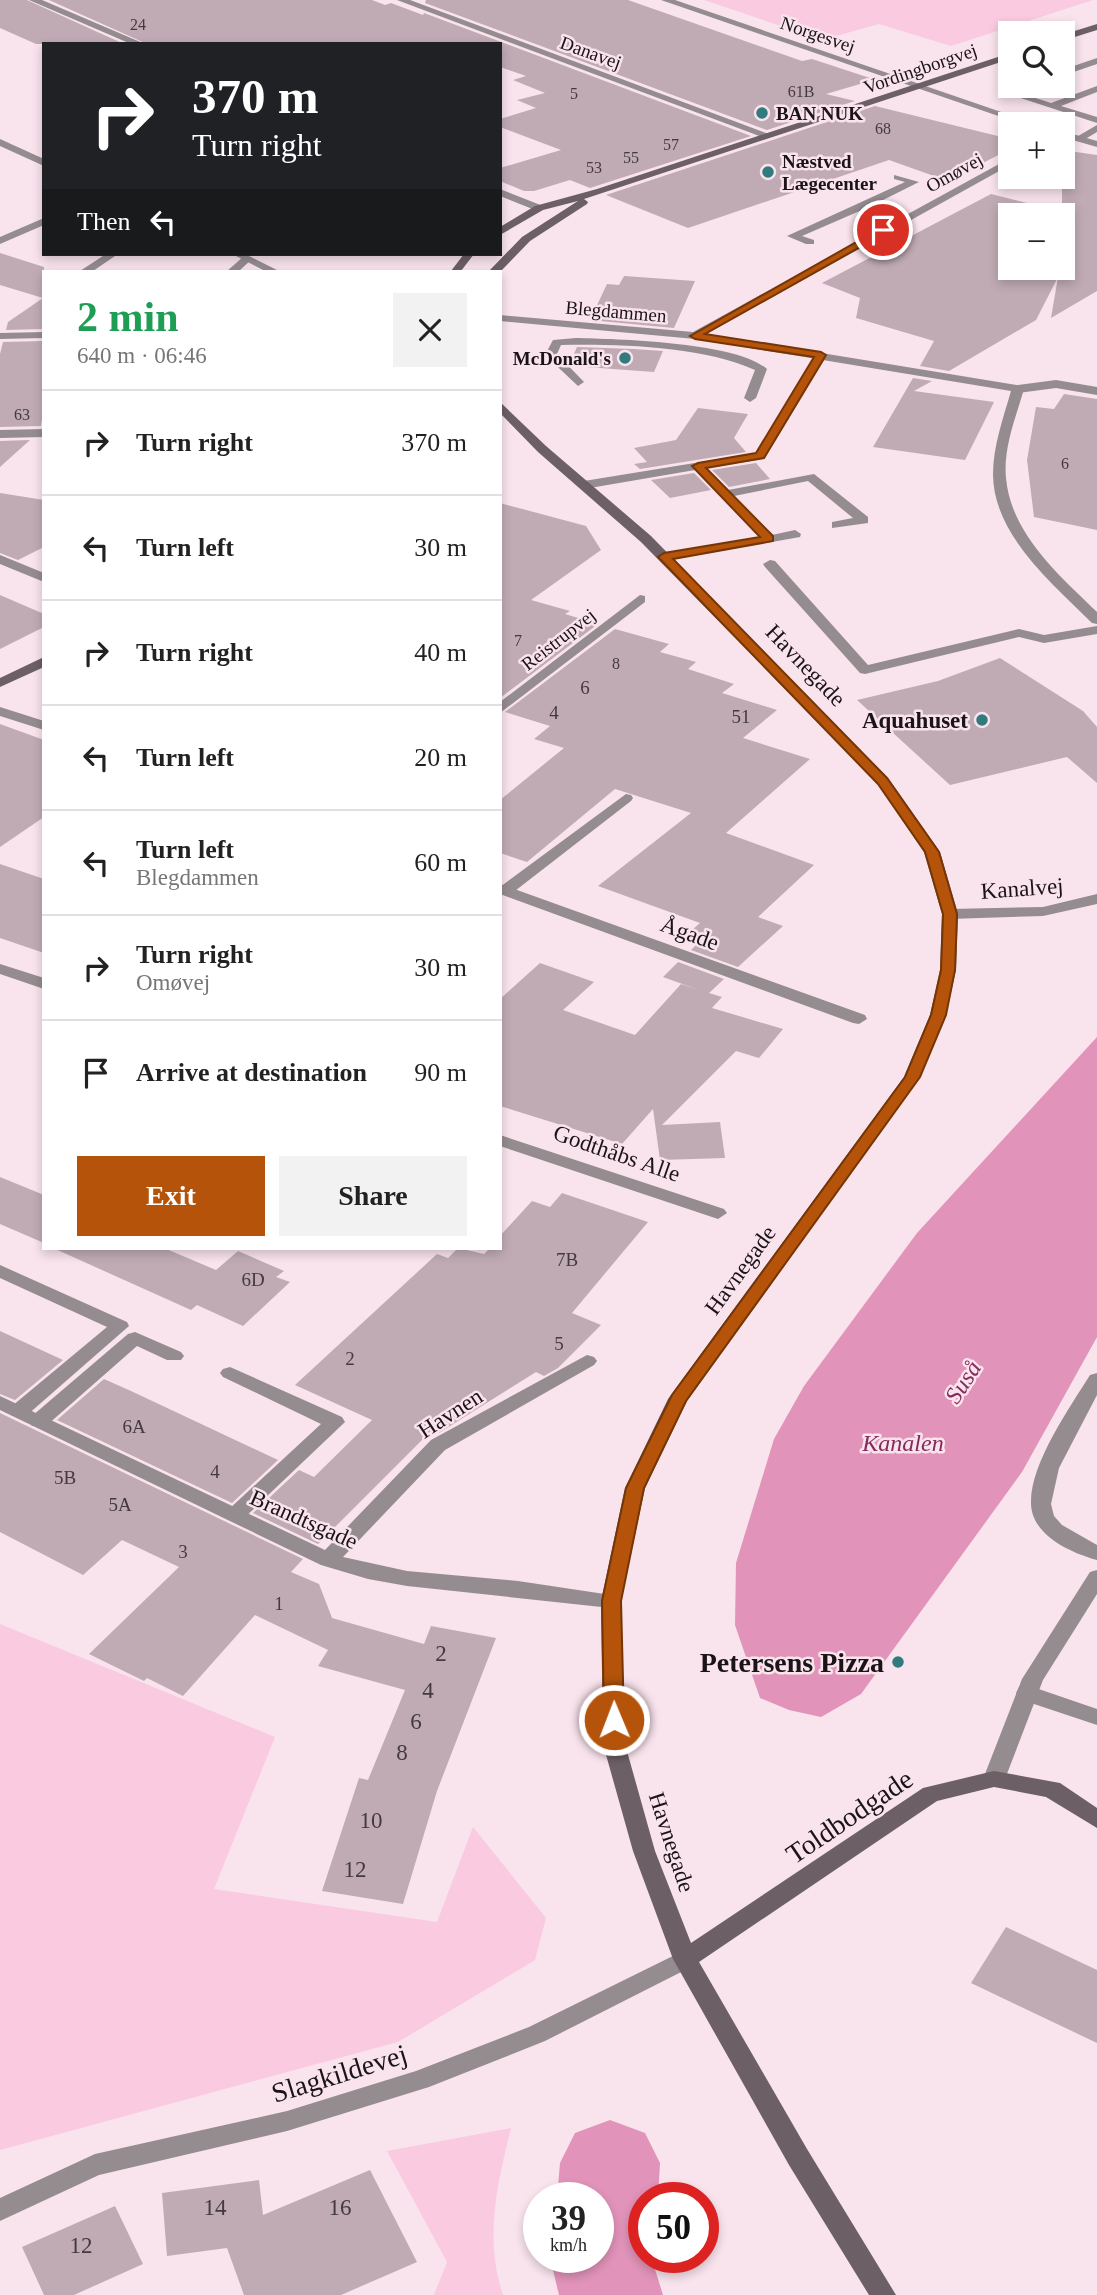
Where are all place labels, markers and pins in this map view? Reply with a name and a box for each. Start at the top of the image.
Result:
place label: BAN NUK [776,103,863,124]
marker: BAN NUK [754,105,770,121]
place label: Næstved Lægecenter [782,151,878,194]
marker: Næstved Lægecenter [760,164,776,180]
pin [853,200,913,260]
place label: McDonald's [513,348,611,369]
marker: McDonald's [617,350,633,366]
place label: Aquahuset [862,708,968,733]
marker: Aquahuset [974,712,990,728]
place label: Petersens Pizza [700,1647,884,1678]
marker: Petersens Pizza [890,1654,906,1670]

